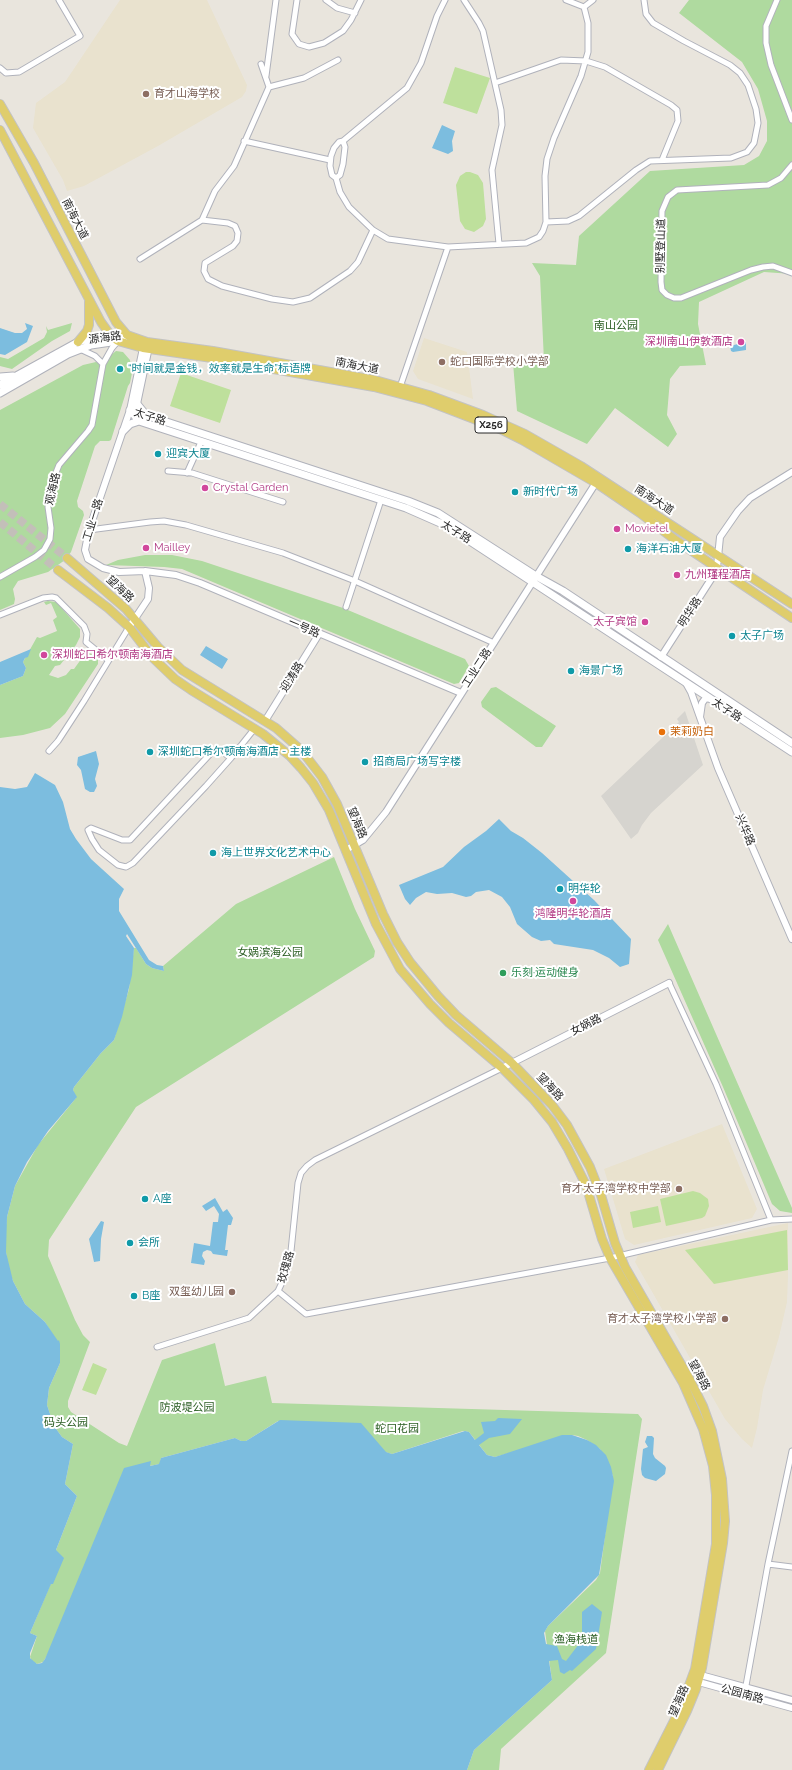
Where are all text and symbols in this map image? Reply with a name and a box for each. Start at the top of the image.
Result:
place label: 育才山海学校 [154,87,220,101]
marker: 育才山海学校 [141,89,151,99]
street label: 南海大道 [59,196,91,242]
street label: 别墅登山道 [654,218,668,274]
park label: 南山公园 [594,319,638,333]
street label: 源海路 [88,329,122,347]
place label: 深圳南山伊敦酒店 [645,335,733,349]
marker: 深圳南山伊敦酒店 [736,337,746,347]
street label: 南海大道 [334,355,380,377]
place label: 蛇口国际学校小学部 [450,355,549,369]
marker: 蛇口国际学校小学部 [437,357,447,367]
place label: “时间就是金钱，效率就是生命”标语牌 [128,362,311,376]
marker: “时间就是金钱，效率就是生命”标语牌 [115,364,125,374]
street label: 太子路 [132,406,168,428]
road number: X256 [475,417,507,433]
place label: 迎宾大厦 [166,447,210,461]
marker: 迎宾大厦 [153,449,163,459]
street label: 观海路 [43,471,63,507]
place label: Crystal Garden [213,481,288,495]
street label: 南海大道 [632,482,676,518]
marker: Crystal Garden [200,483,210,493]
place label: 新时代广场 [523,485,578,499]
marker: 新时代广场 [510,487,520,497]
street label: 工业一路 [80,497,106,543]
street label: 太子路 [438,518,474,546]
place label: Movietel [625,522,669,536]
marker: Movietel [612,524,622,534]
place label: Mailley [154,541,190,555]
place label: 海洋石油大厦 [636,542,702,556]
marker: Mailley [141,543,151,553]
marker: 海洋石油大厦 [623,544,633,554]
place label: 九州瑾程酒店 [685,568,751,582]
marker: 九州瑾程酒店 [672,570,682,580]
street label: 望海路 [103,573,137,605]
street label: 明华路 [675,595,705,629]
street label: 一号路 [286,615,322,641]
place label: 太子宾馆 [593,615,637,629]
marker: 太子宾馆 [640,617,650,627]
place label: 太子广场 [740,629,784,643]
marker: 太子广场 [727,631,737,641]
street label: 工业二路 [459,646,495,690]
place label: 深圳蛇口希尔顿南海酒店 [52,648,173,662]
marker: 深圳蛇口希尔顿南海酒店 [39,650,49,660]
street label: 迎涛路 [278,660,306,694]
place label: 海景广场 [579,664,623,678]
marker: 海景广场 [566,666,576,676]
street label: 太子路 [710,695,744,725]
place label: 茉莉奶白 [670,725,714,739]
marker: 茉莉奶白 [657,727,667,737]
place label: 深圳蛇口希尔顿南海酒店 - 主楼 [158,745,311,759]
marker: 深圳蛇口希尔顿南海酒店 - 主楼 [145,747,155,757]
place label: 招商局广场写字楼 [373,755,461,769]
marker: 招商局广场写字楼 [360,757,370,767]
street label: 望海路 [344,805,370,841]
street label: 兴华路 [732,812,758,848]
place label: 海上世界文化艺术中心 [221,846,331,860]
marker: 海上世界文化艺术中心 [208,848,218,858]
place label: 明华轮 [568,882,601,896]
marker: 明华轮 [555,884,565,894]
marker: 鸿隆明华轮酒店 [568,896,578,906]
place label: 鸿隆明华轮酒店 [535,907,611,921]
park label: 女娲滨海公园 [237,946,303,960]
place label: 乐刻·运动健身 [511,966,579,980]
marker: 乐刻·运动健身 [498,968,508,978]
street label: 女娲路 [568,1012,604,1038]
street label: 望海路 [534,1070,566,1104]
place label: 育才太子湾学校中学部 [561,1182,671,1196]
marker: 育才太子湾学校中学部 [674,1184,684,1194]
place label: A座 [153,1192,171,1206]
marker: A座 [140,1194,150,1204]
place label: 会所 [138,1236,160,1250]
marker: 会所 [125,1238,135,1248]
street label: 玫瑰路 [275,1249,297,1285]
place label: 双玺幼儿园 [169,1285,224,1299]
marker: 双玺幼儿园 [227,1287,237,1297]
place label: B座 [142,1289,160,1303]
marker: B座 [129,1291,139,1301]
place label: 育才太子湾学校小学部 [607,1312,717,1326]
marker: 育才太子湾学校小学部 [720,1314,730,1324]
street label: 望海路 [685,1357,713,1393]
park label: 防波堤公园 [160,1401,214,1415]
park label: 码头公园 [44,1416,88,1430]
park label: 蛇口花园 [375,1422,419,1436]
park label: 渔海栈道 [554,1633,598,1647]
street label: 公园南路 [719,1682,765,1706]
street label: 望海路 [666,1683,692,1719]

